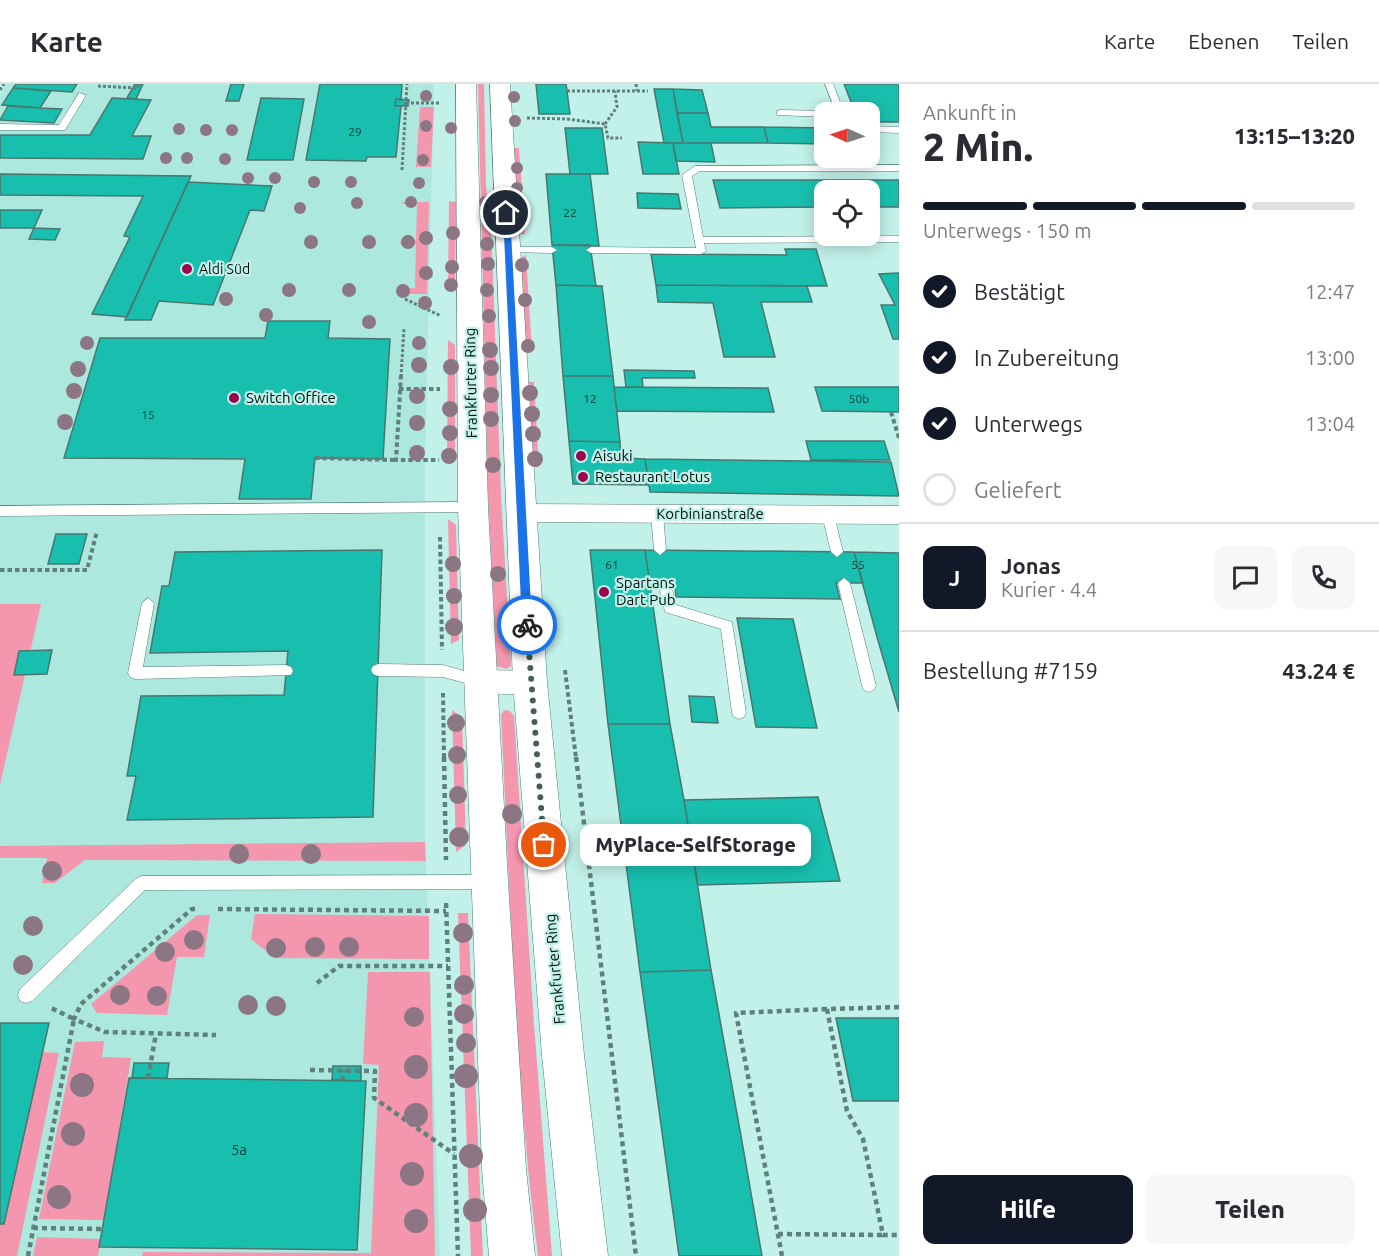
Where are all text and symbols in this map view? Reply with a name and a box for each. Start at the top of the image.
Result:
text: Karte [30,26,103,57]
text: Karte [1104,29,1155,53]
text: Ebenen [1188,29,1260,53]
text: Teilen [1293,29,1349,53]
text: Ankunft in [923,101,1017,124]
north arrow [814,102,880,168]
map controls [814,102,880,246]
text: 13:15–13:20 [1234,123,1355,148]
house number: 29 [348,125,362,138]
text: 2 Min. [923,125,1033,168]
button: locate [814,180,880,246]
pin [480,187,531,238]
icon: home [489,196,522,229]
house number: 22 [563,206,577,219]
text: Unterwegs · 150 m [923,219,1091,242]
place label: Aldi Süd [199,261,250,277]
marker: Aldi Süd [180,262,194,276]
icon: check [923,275,956,308]
text: Bestätigt [974,279,1065,304]
text: 12:47 [1305,280,1355,303]
street label: Frankfurter Ring [461,328,480,438]
icon: check [923,341,956,374]
text: In Zubereitung [974,345,1119,370]
text: 13:00 [1305,346,1355,369]
place label: Switch Office [246,389,336,406]
marker: Switch Office [227,391,241,405]
house number: 12 [583,392,597,405]
house number: 50b [849,392,869,405]
icon: check [923,407,956,440]
house number: 15 [141,408,155,421]
text: Unterwegs [974,411,1083,436]
text: 13:04 [1305,412,1355,435]
place label: Aisuki [593,447,633,464]
marker: Aisuki [574,449,588,463]
place label: Restaurant Lotus [595,468,710,485]
marker: Restaurant Lotus [576,470,590,484]
text: Geliefert [974,477,1061,502]
street label: Korbinianstraße [656,505,764,522]
button: chat [1214,546,1277,609]
button: phone [1292,546,1355,609]
text: Jonas [1001,553,1061,578]
house number: 61 [605,558,619,571]
house number: 55 [851,558,865,571]
text: J [949,565,960,590]
place label: Spartans Dart Pub [616,574,676,608]
text: Kurier · 4.4 [1001,578,1097,601]
marker: Spartans Dart Pub [597,585,611,599]
courier [497,595,557,655]
icon: bike [511,609,544,642]
text: Bestellung #7159 [923,658,1098,683]
text: 43.24 € [1282,658,1355,683]
pin [518,819,569,870]
callout: MyPlace-SelfStorage [580,824,811,866]
icon: bag [527,828,560,861]
text: MyPlace-SelfStorage [595,833,796,856]
street label: Frankfurter Ring [541,913,568,1025]
house number: 5a [231,1141,247,1158]
button: Hilfe [923,1175,1133,1244]
button: Teilen [1145,1175,1355,1244]

